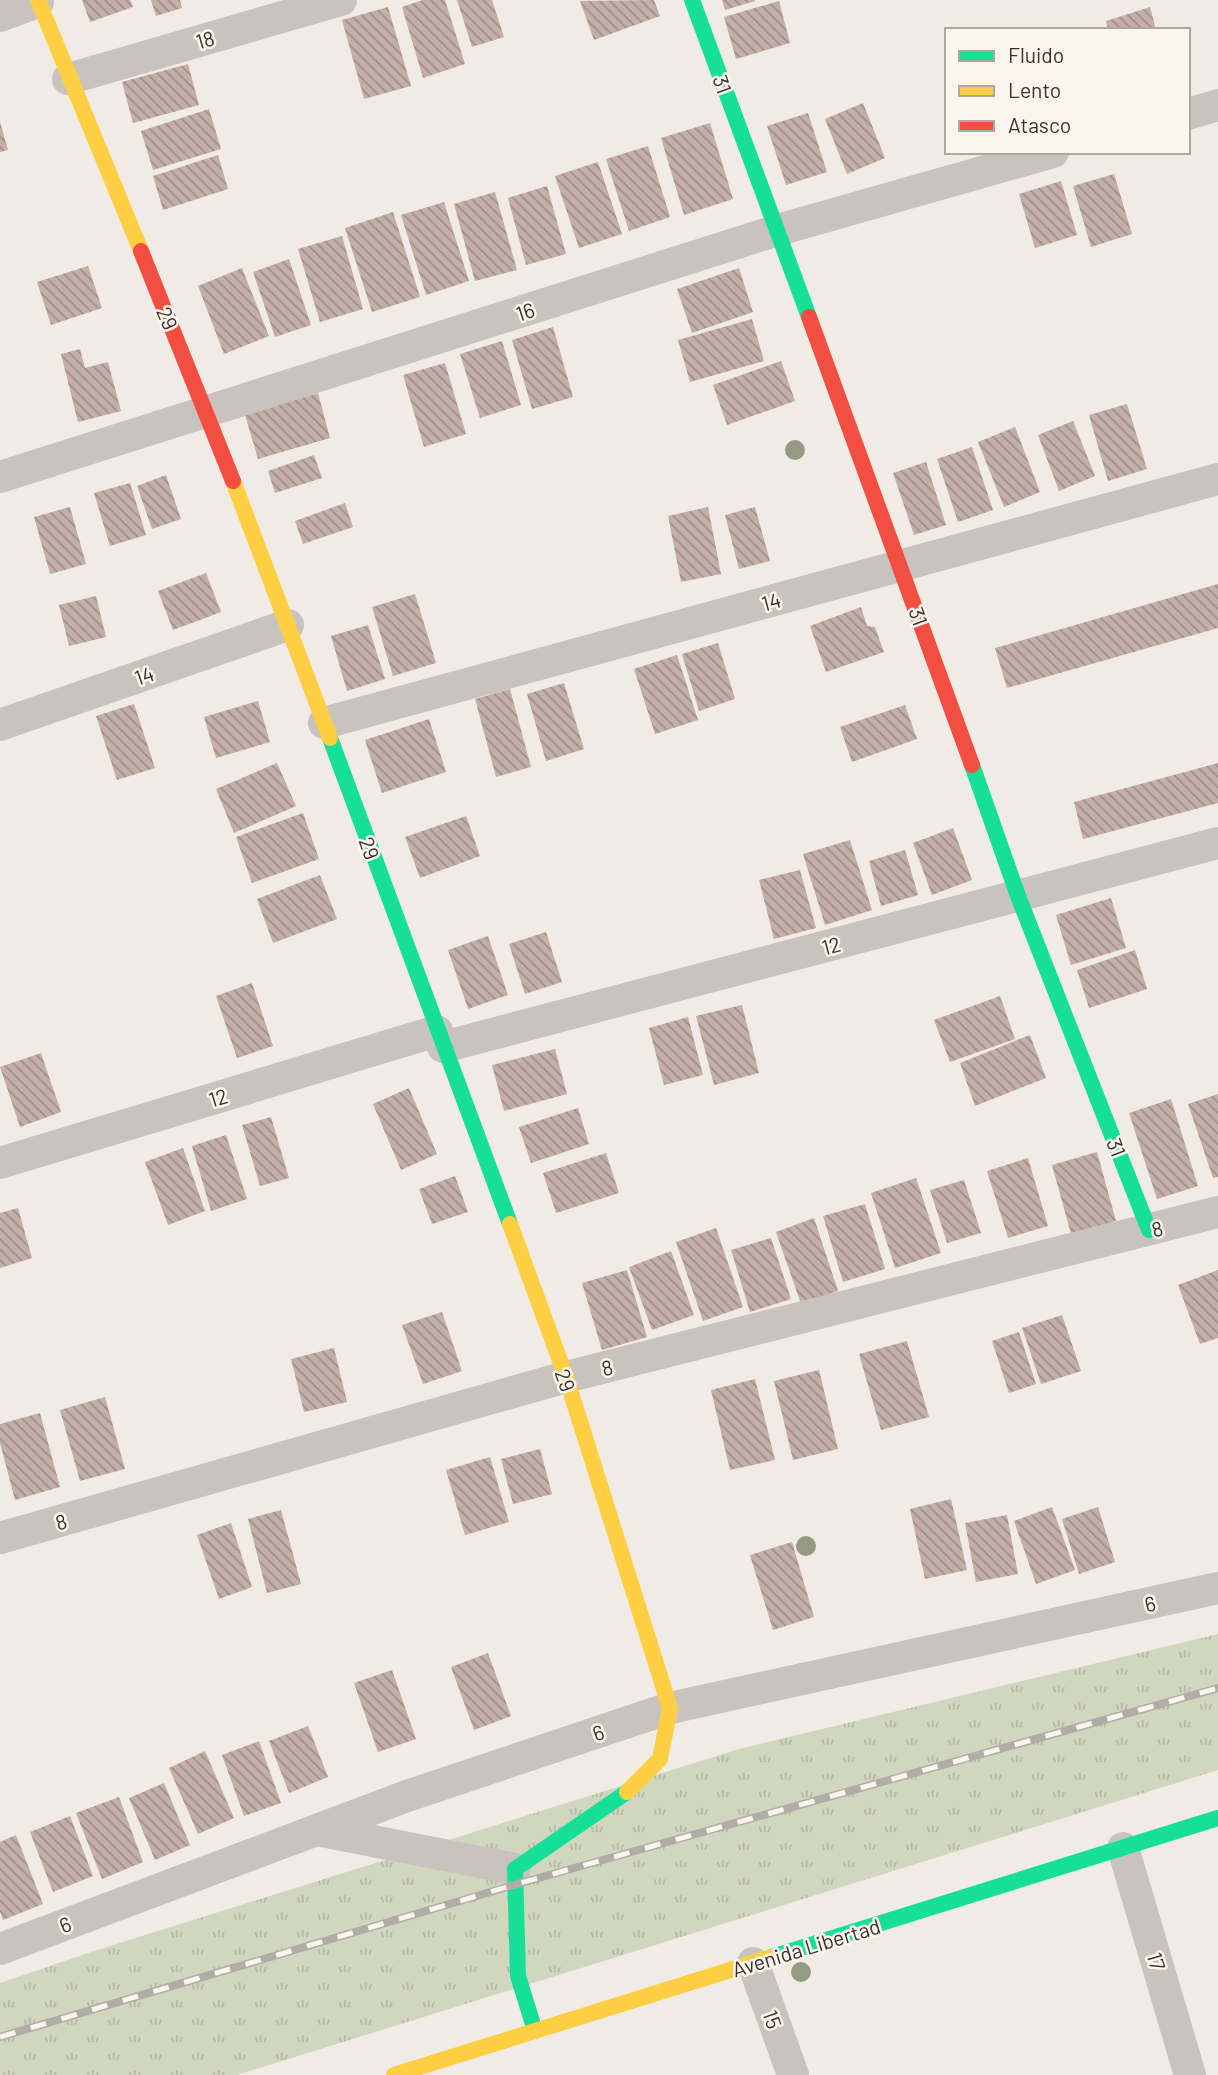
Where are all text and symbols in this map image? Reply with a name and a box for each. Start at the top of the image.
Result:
street label: 18 [193,24,217,54]
legend [945,28,1190,154]
text: Fluido [1008,42,1064,67]
street label: 31 [708,71,738,97]
text: Lento [1008,77,1061,102]
text: Atasco [1008,112,1071,137]
street label: 16 [512,296,538,326]
street label: 29 [152,303,184,333]
street label: 14 [759,586,783,616]
street label: 31 [904,603,934,629]
street label: 14 [131,660,157,690]
street label: 29 [354,833,386,863]
street label: 12 [819,931,843,959]
street label: 12 [205,1082,231,1112]
street label: 31 [1102,1134,1132,1160]
street label: 8 [1148,1215,1166,1241]
street label: 8 [599,1354,615,1380]
street label: 29 [551,1365,581,1395]
street label: 8 [52,1507,70,1535]
street label: 6 [1142,1590,1158,1616]
street label: 6 [589,1718,607,1746]
street label: 6 [55,1910,75,1938]
street label: Avenida Libertad [729,1913,883,1981]
street label: 17 [1143,1949,1171,1973]
street label: 15 [758,2006,788,2032]

